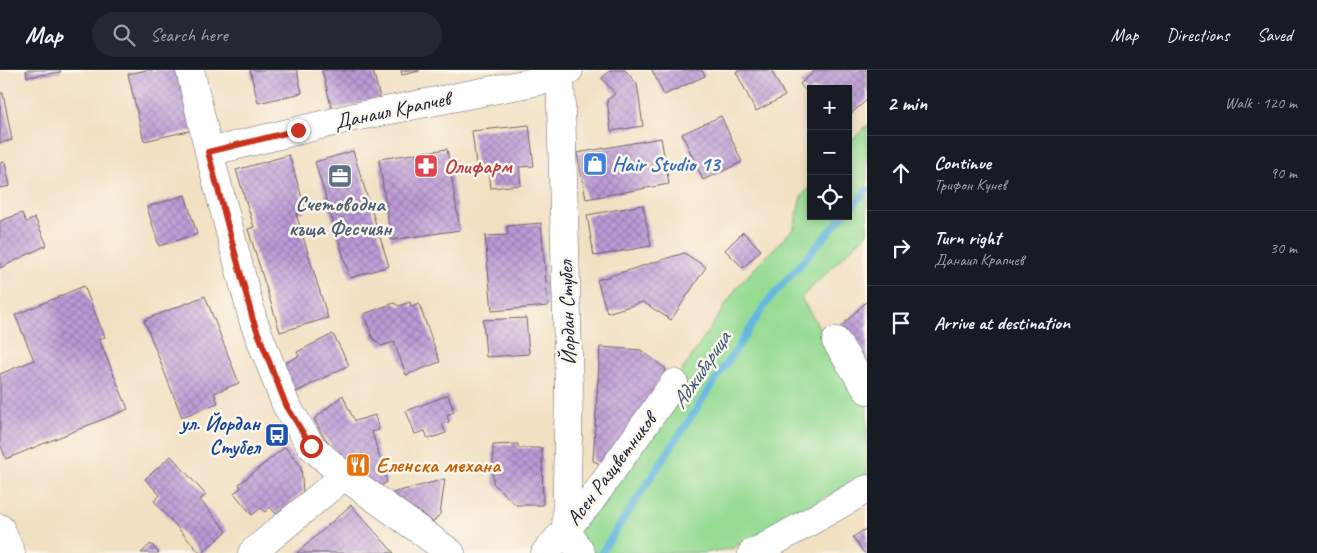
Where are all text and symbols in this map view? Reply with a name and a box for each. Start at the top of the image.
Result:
search box [92,12,442,57]
text: Map [25,20,62,50]
icon: search [110,21,138,49]
text: Search here [150,23,228,47]
text: Map [1111,24,1138,46]
text: Directions [1166,24,1229,46]
text: Saved [1257,24,1292,46]
street label: Данаил Крапчев [332,84,457,135]
map controls [807,85,852,220]
button: + [807,85,852,130]
text: 2 min [887,90,927,116]
text: Walk · 120 m [1225,93,1297,113]
route end [287,119,310,142]
button: − [807,130,852,175]
shop icon: Hair Studio 13 [582,151,608,177]
place label: Hair Studio 13 [612,151,722,177]
text: Continue [934,151,991,175]
pharmacy icon: Олифарм [413,153,439,179]
place label: Олифарм [444,153,513,179]
icon: ahead [887,159,915,187]
office icon: Счетоводна къща Фесчиян [327,163,353,189]
text: 90 m [1270,163,1297,183]
button: locate [807,175,852,220]
text: Трифон Кунев [934,175,1006,195]
place label: Счетоводна къща Фесчиян [288,191,393,241]
text: Turn right [934,226,1001,250]
icon: right [887,234,915,262]
text: 30 m [1270,238,1297,258]
text: Данаил Крапчев [934,250,1024,270]
street label: Йордан Стубел [552,258,582,366]
icon: arrive [887,309,915,337]
text: Arrive at destination [934,311,1070,335]
water label: Аджибарица [665,324,738,414]
street label: Асен Разцветников [560,404,664,530]
place label: ул. Йордан Стубел [179,410,262,460]
bus stop icon: ул. Йордан Стубел [264,422,290,448]
route start [300,435,323,458]
restaurant icon: Еленска механа [345,452,371,478]
place label: Еленска механа [376,452,502,478]

